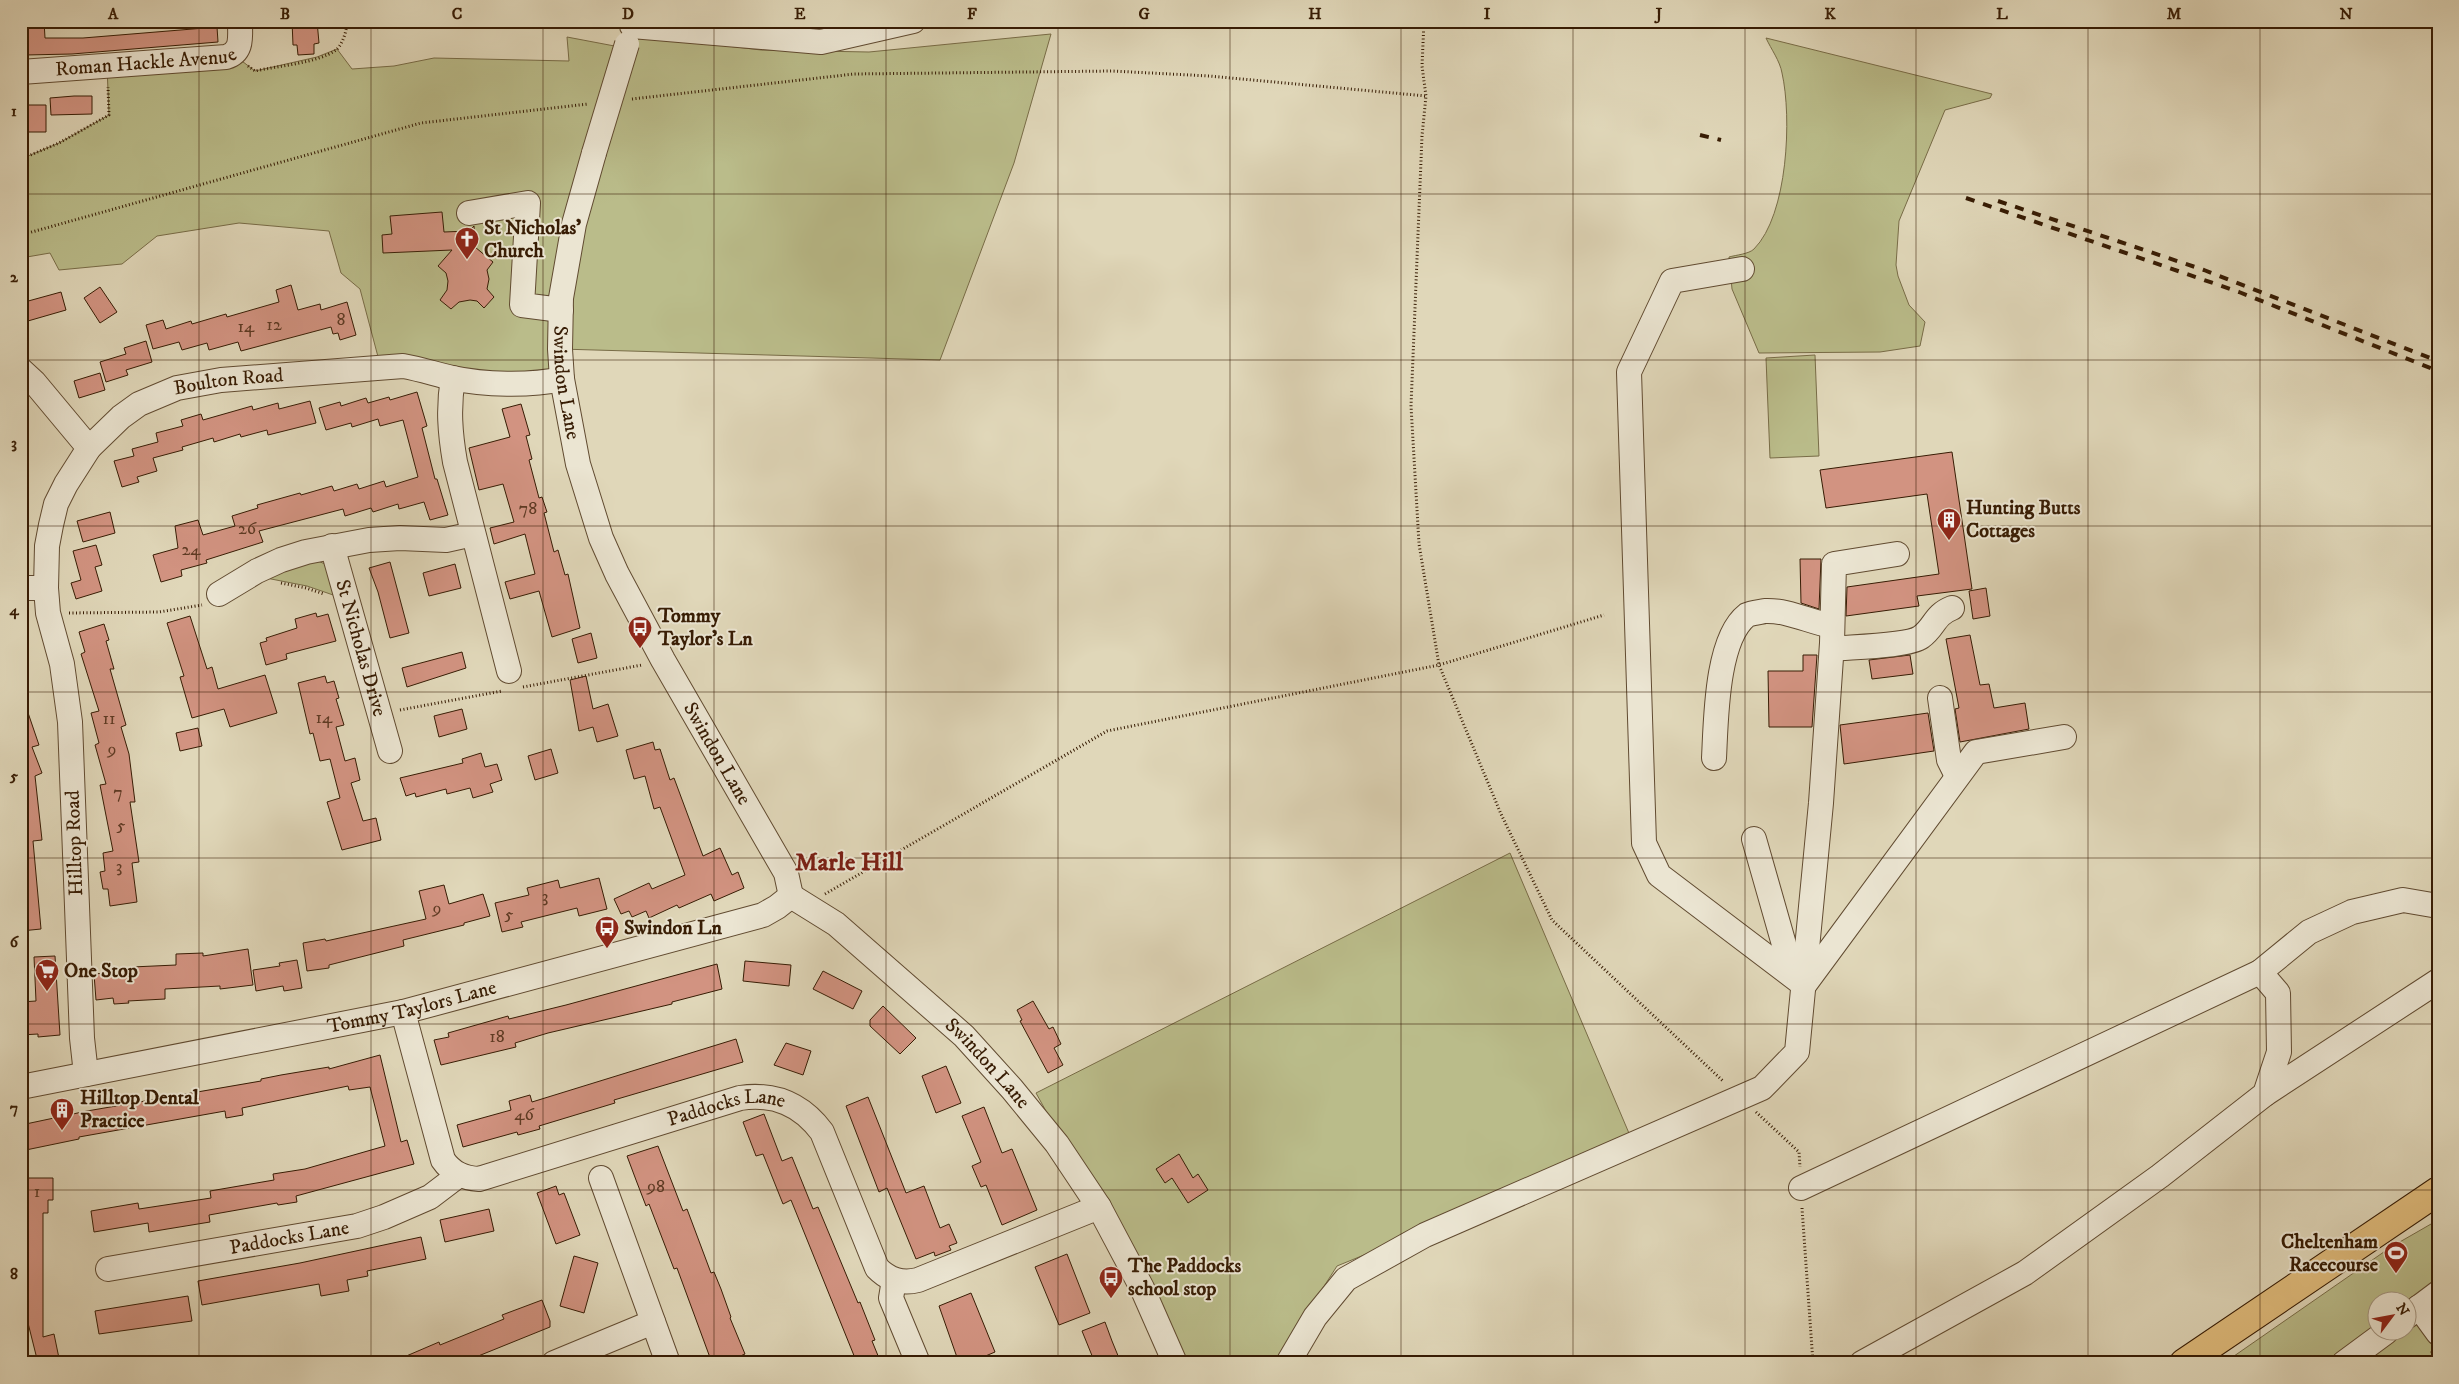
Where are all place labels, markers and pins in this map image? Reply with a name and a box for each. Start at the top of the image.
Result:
place label: St Nicholas' Church [484,216,581,264]
church icon: St Nicholas' Church [454,226,480,260]
place label: Hunting Butts Cottages [1966,496,2081,544]
building icon: Hunting Butts Cottages [1936,507,1962,541]
place label: Tommy Taylor's Ln [657,604,753,652]
bus stop icon: Tommy Taylor's Ln [627,615,653,649]
bus stop icon: Swindon Ln [594,915,620,949]
place label: Swindon Ln [624,916,723,941]
supermarket icon: One Stop [34,958,60,992]
place label: One Stop [64,959,138,984]
place label: Hilltop Dental Practice [80,1086,200,1134]
building icon: Hilltop Dental Practice [49,1097,75,1131]
place label: Cheltenham Racecourse [2281,1230,2379,1278]
sports icon: Cheltenham Racecourse [2383,1240,2409,1274]
place label: The Paddocks school stop [1127,1254,1241,1302]
bus stop icon: The Paddocks school stop [1098,1265,1124,1299]

